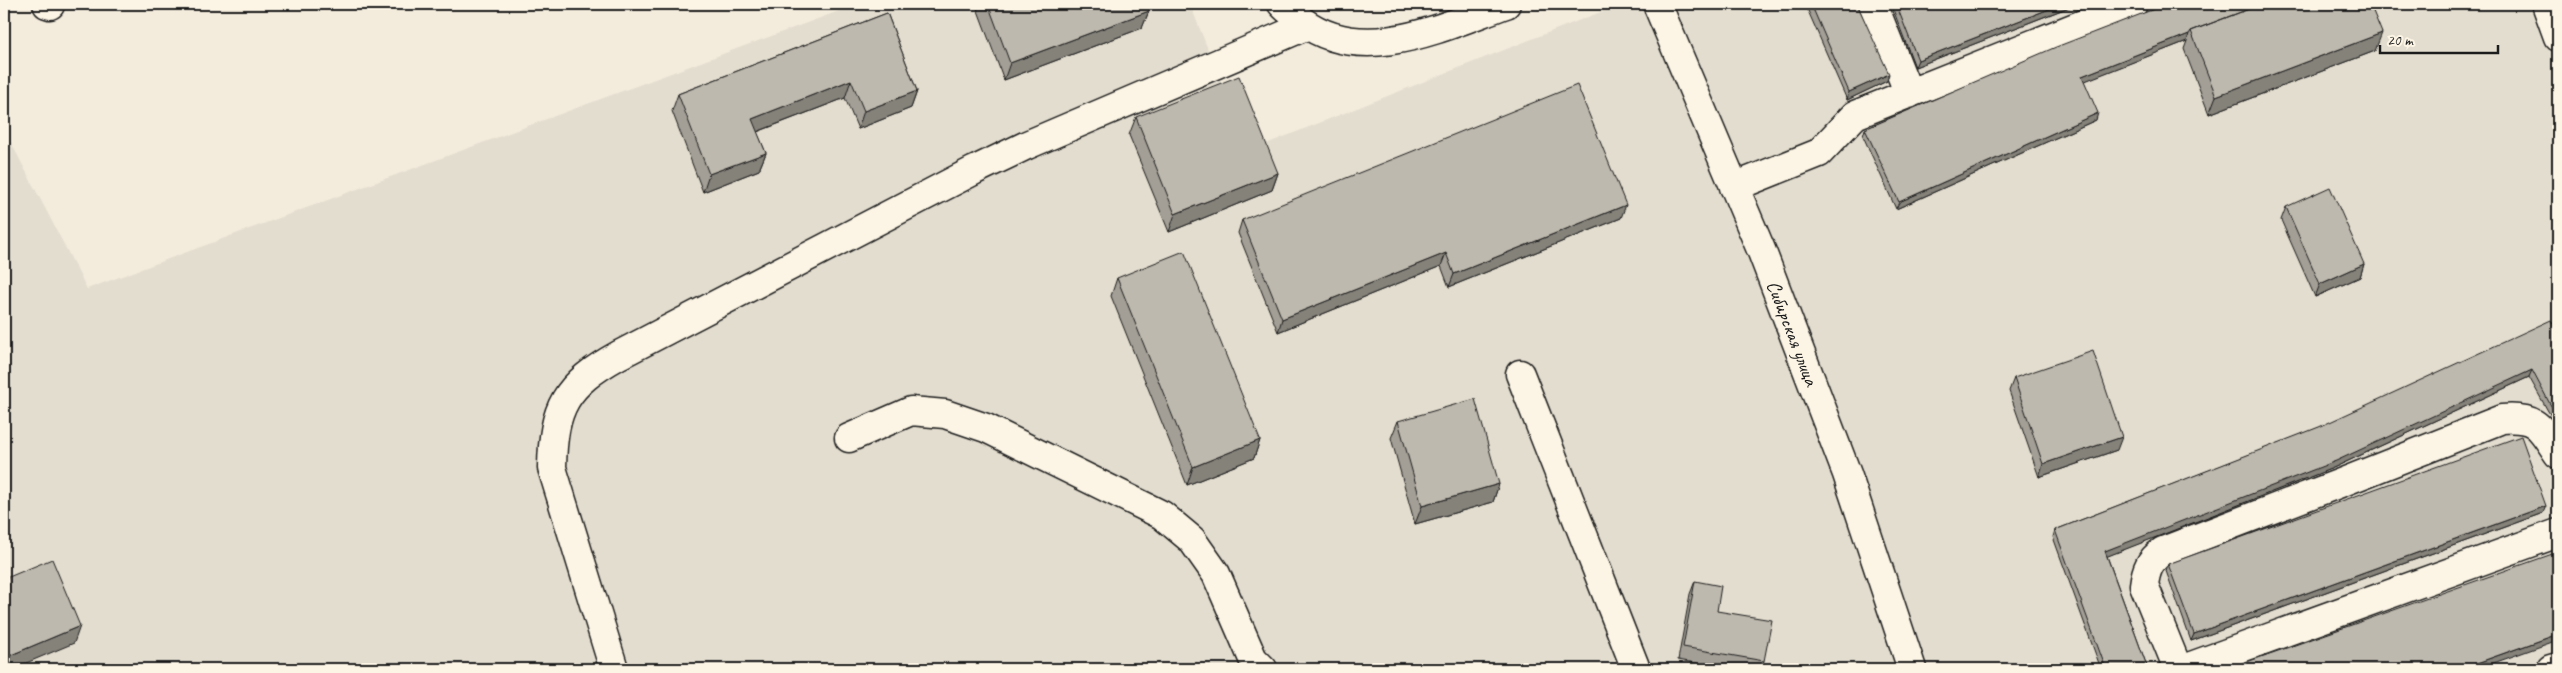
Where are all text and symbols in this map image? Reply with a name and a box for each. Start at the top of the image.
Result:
scale bar [2380,22,2497,54]
text: 20 m [2387,31,2414,50]
street label: Сибирская улица [1761,277,1825,391]

